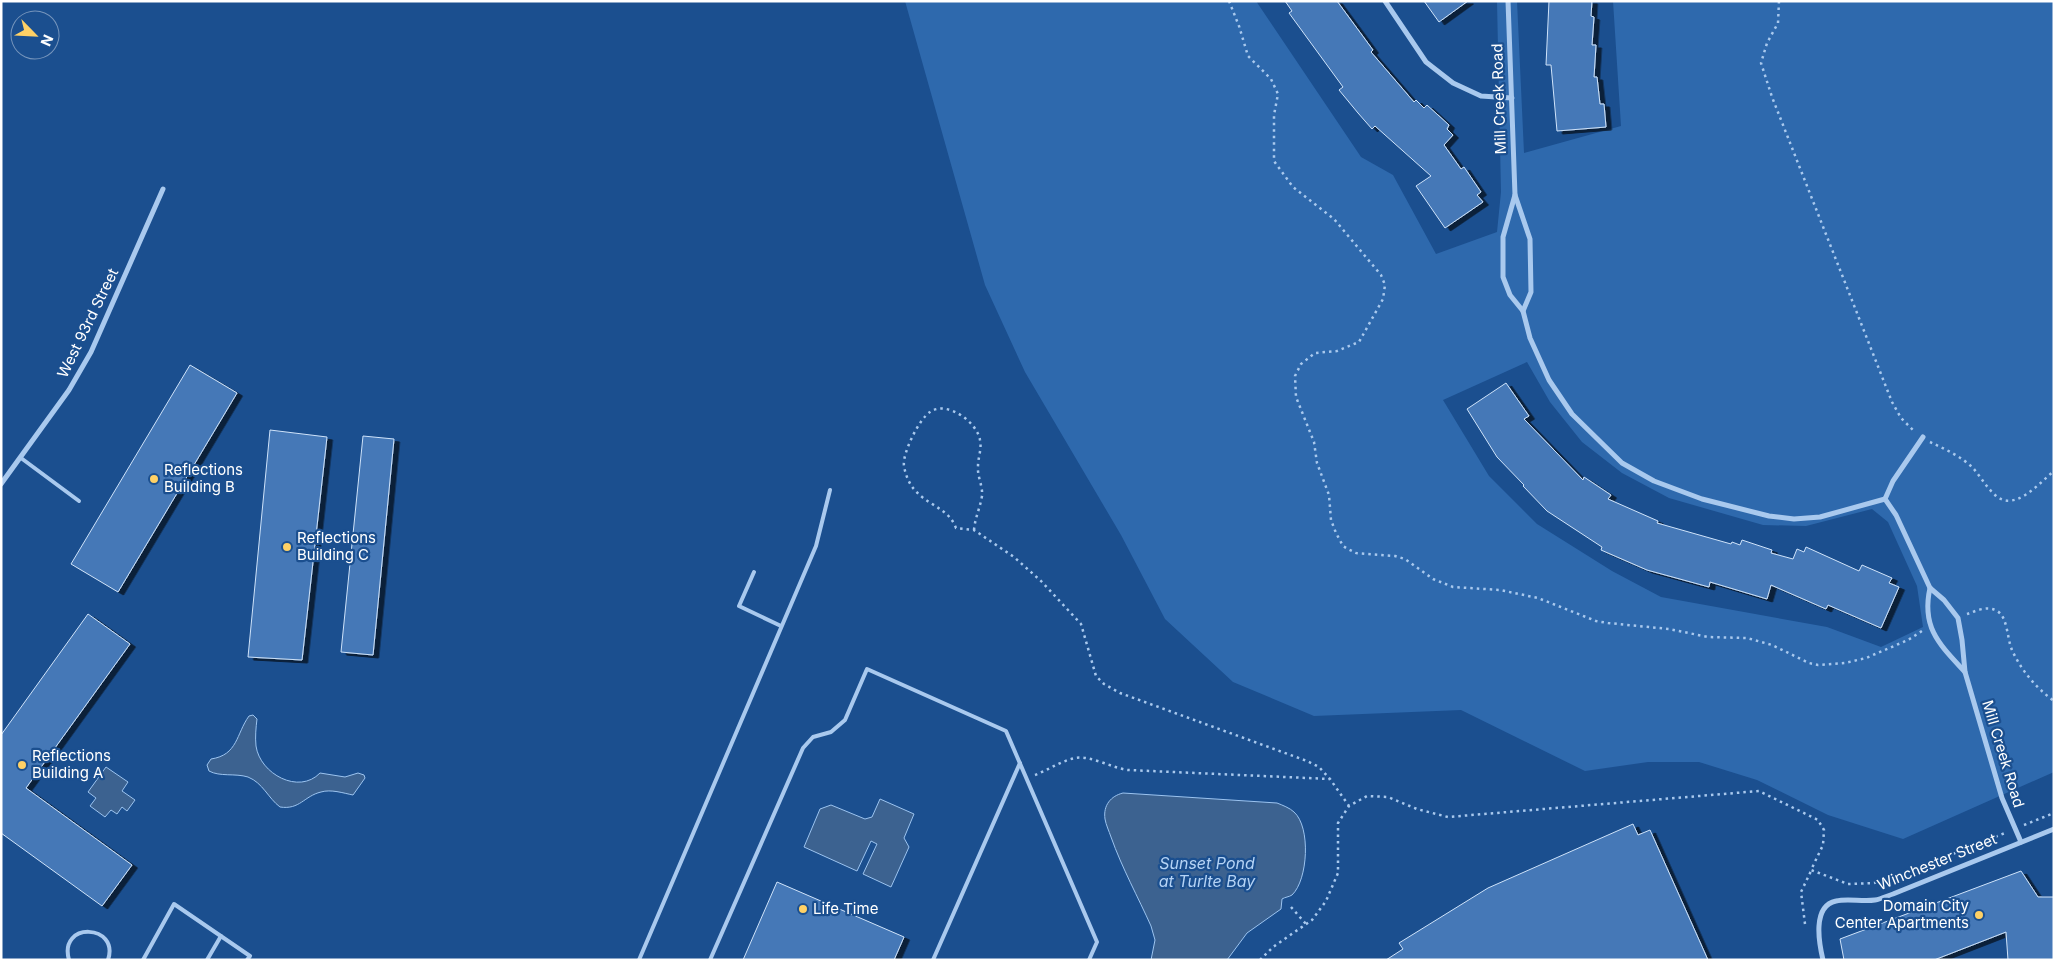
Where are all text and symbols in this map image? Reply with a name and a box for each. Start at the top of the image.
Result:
north arrow [10,10,60,60]
text: N [37,32,57,49]
street label: Mill Creek Road [1487,43,1510,155]
street label: West 93rd Street [53,265,122,381]
place label: Reflections Building B [164,460,243,496]
marker: Reflections Building B [148,473,160,485]
place label: Reflections Building C [297,528,376,564]
marker: Reflections Building C [281,541,293,553]
street label: Mill Creek Road [1978,698,2029,810]
place label: Reflections Building A [32,746,111,782]
marker: Reflections Building A [16,759,28,771]
street label: Winchester Street [1874,829,1999,894]
water label: Sunset Pond at Turlte Bay [1159,853,1256,891]
place label: Domain City Center Apartments [1835,896,1970,932]
place label: Life Time [813,899,878,918]
marker: Life Time [797,903,809,915]
marker: Domain City Center Apartments [1973,909,1985,921]

